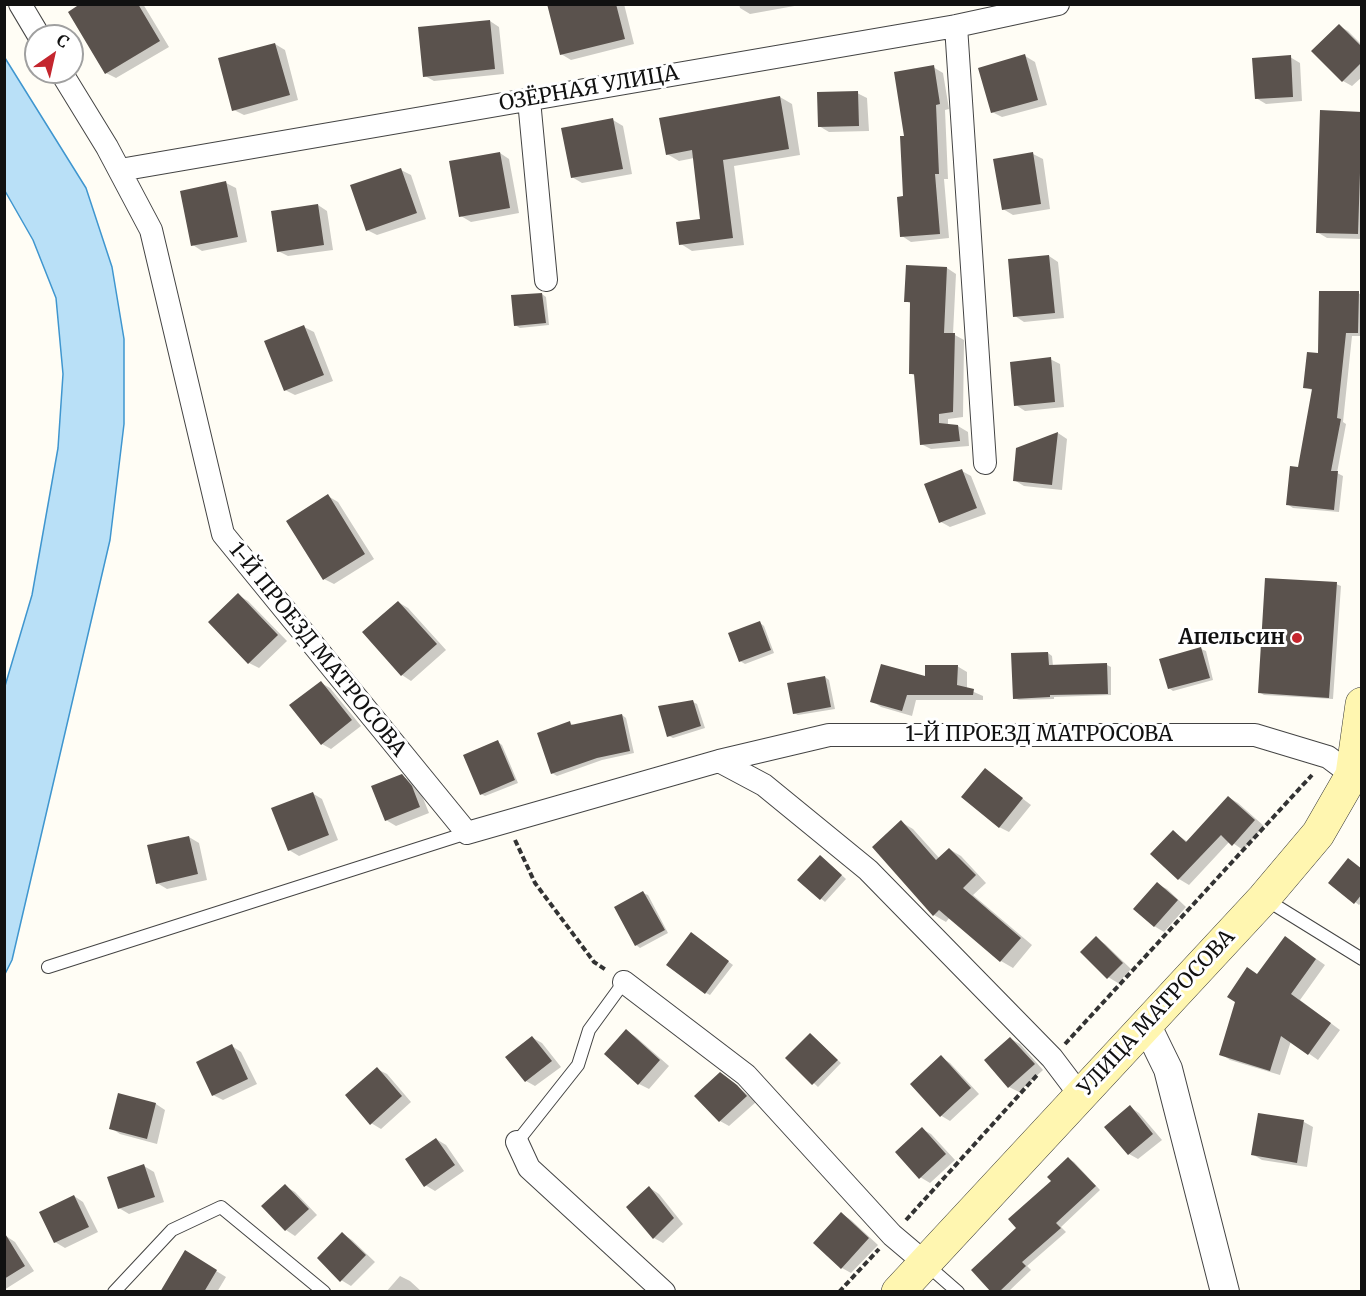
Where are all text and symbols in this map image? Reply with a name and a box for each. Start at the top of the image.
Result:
north arrow [24,24,84,84]
text: С [53,29,73,52]
street label: ОЗЁРНАЯ УЛИЦА [497,61,681,117]
street label: 1-Й ПРОЕЗД МАТРОСОВА [223,538,411,762]
place label: Апельсин [1179,625,1285,651]
marker: Апельсин [1290,631,1304,645]
street label: 1-Й ПРОЕЗД МАТРОСОВА [905,722,1173,748]
street label: УЛИЦА МАТРОСОВА [1074,925,1240,1101]

